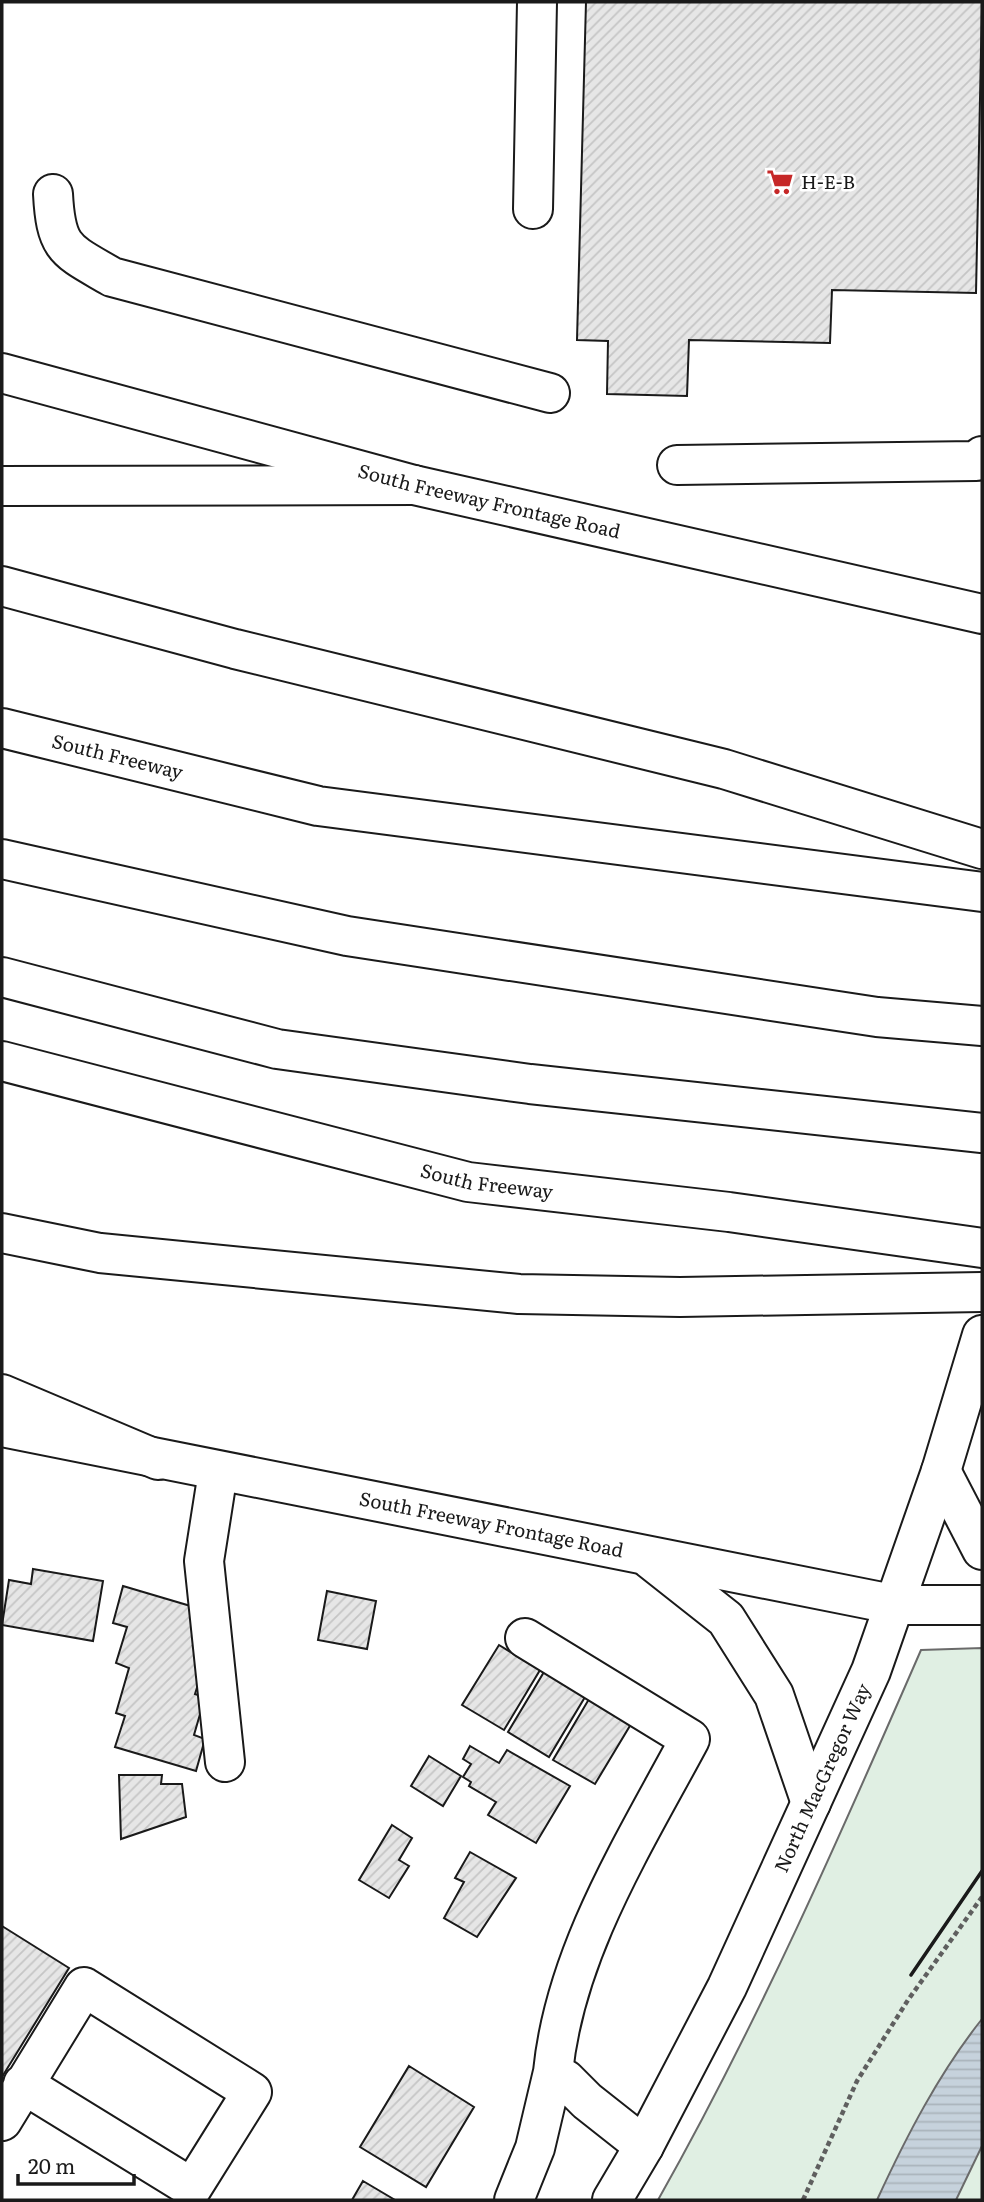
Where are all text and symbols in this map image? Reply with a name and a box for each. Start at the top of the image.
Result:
supermarket icon: H-E-B [765,167,795,197]
place label: H-E-B [801,167,855,195]
street label: South Freeway Frontage Road [355,455,624,545]
street label: South Freeway [49,726,186,785]
street label: South Freeway [418,1155,555,1205]
street label: South Freeway Frontage Road [357,1483,626,1563]
street label: North MacGregor Way [766,1678,877,1876]
scale bar [18,2142,133,2186]
text: 20 m [28,2149,75,2180]

